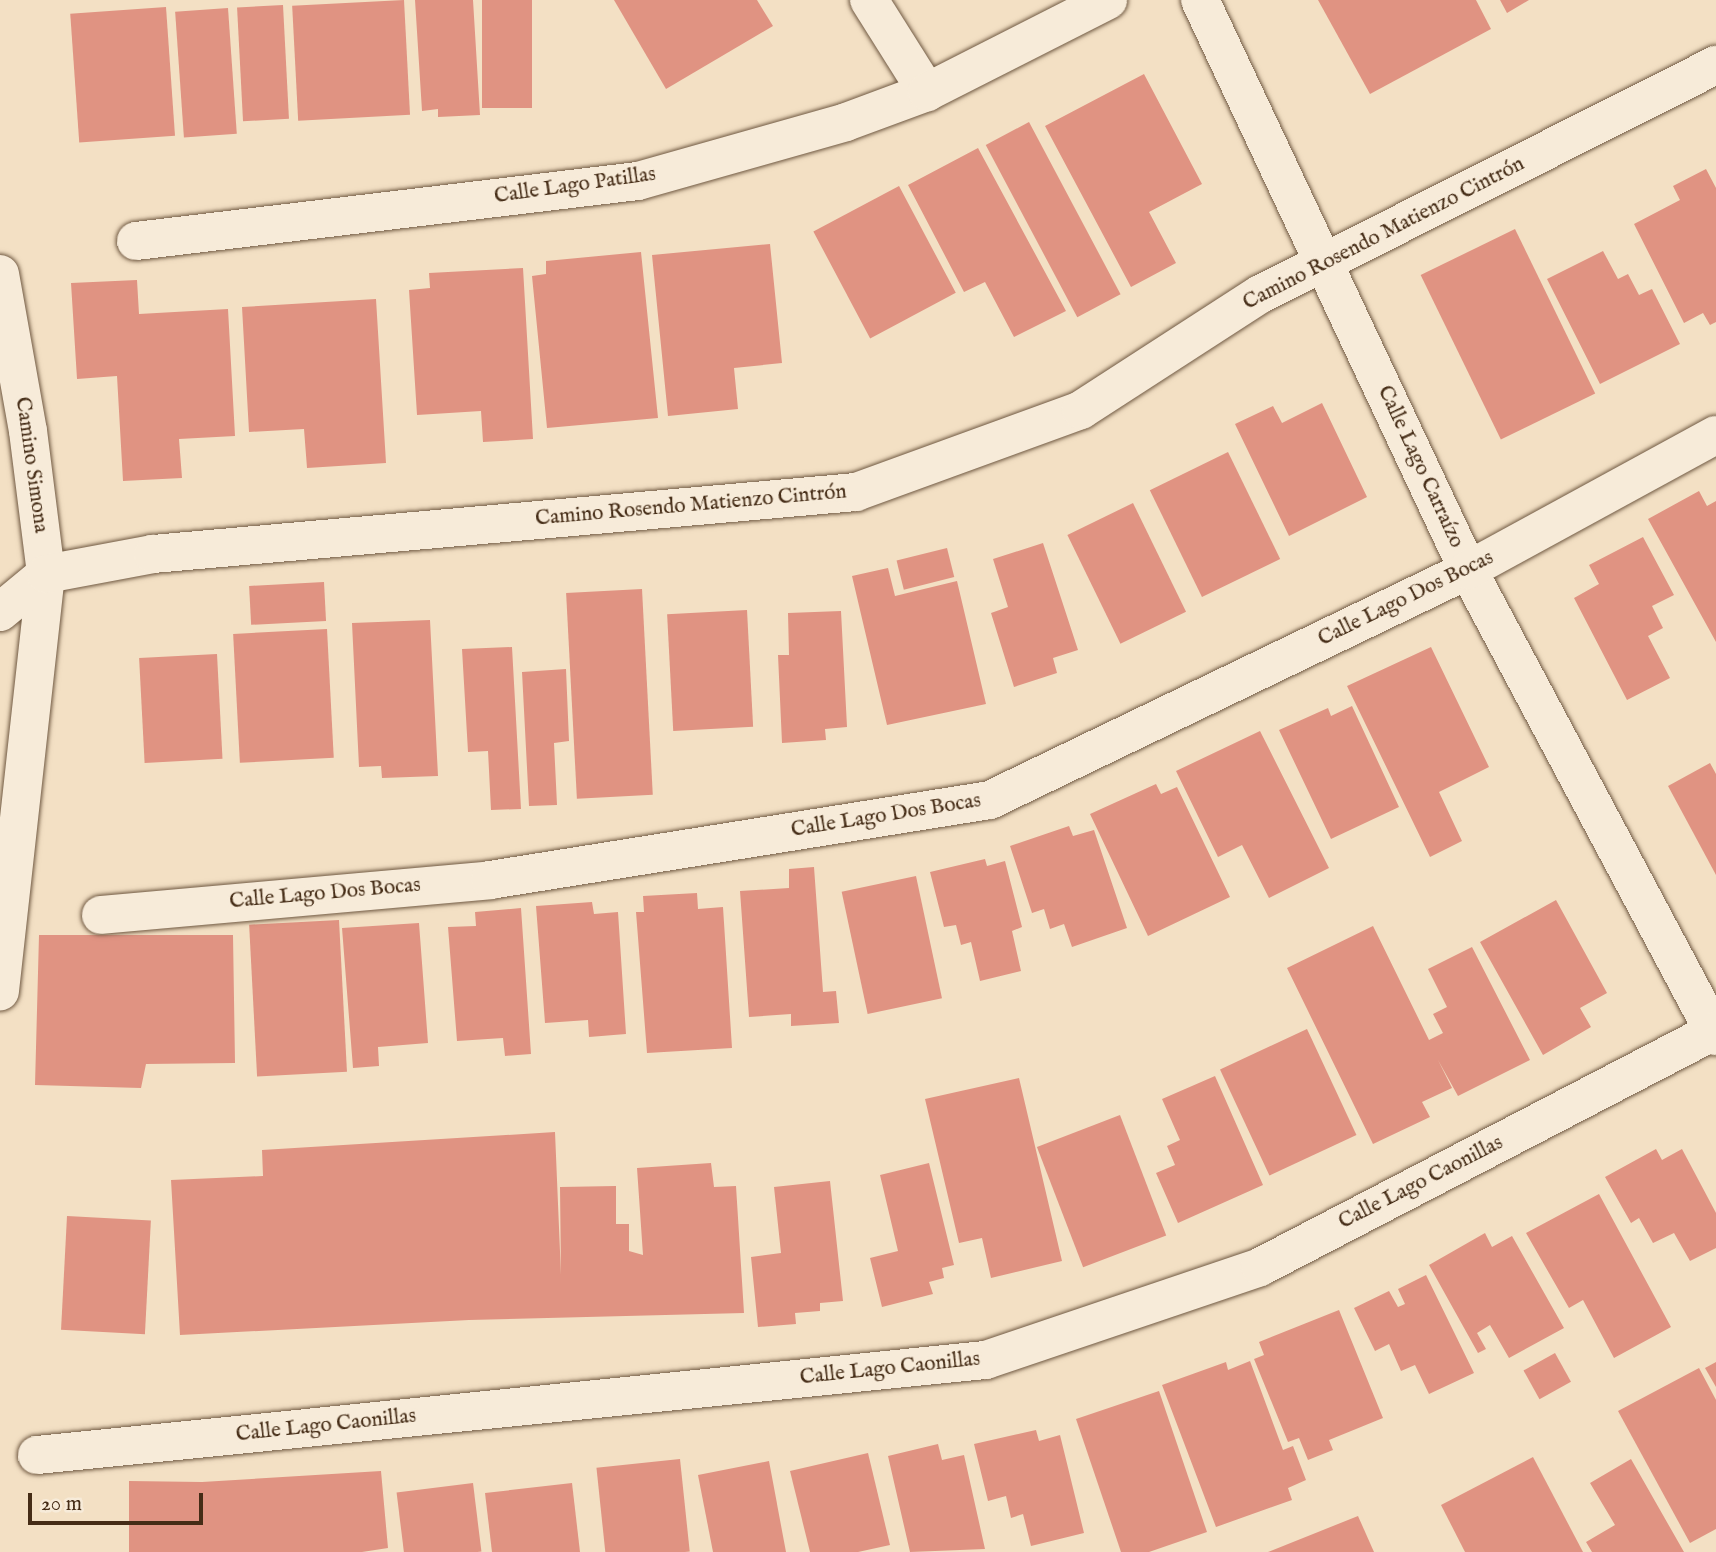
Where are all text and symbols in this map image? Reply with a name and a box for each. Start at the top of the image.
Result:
street label: Camino Rosendo Matienzo Cintrón [1239,152,1529,316]
street label: Calle Lago Patillas [493,162,657,210]
street label: Calle Lago Carraízo [1371,382,1469,552]
street label: Camino Simona [9,395,53,535]
street label: Camino Rosendo Matienzo Cintrón [534,480,848,532]
street label: Calle Lago Dos Bocas [1314,546,1498,652]
street label: Calle Lago Dos Bocas [789,789,983,843]
street label: Calle Lago Dos Bocas [228,873,422,915]
street label: Calle Lago Caonillas [1335,1131,1507,1235]
street label: Calle Lago Caonillas [799,1347,981,1391]
street label: Calle Lago Caonillas [235,1404,417,1448]
scale bar [32,1478,206,1522]
text: 20 m [41,1491,82,1518]

